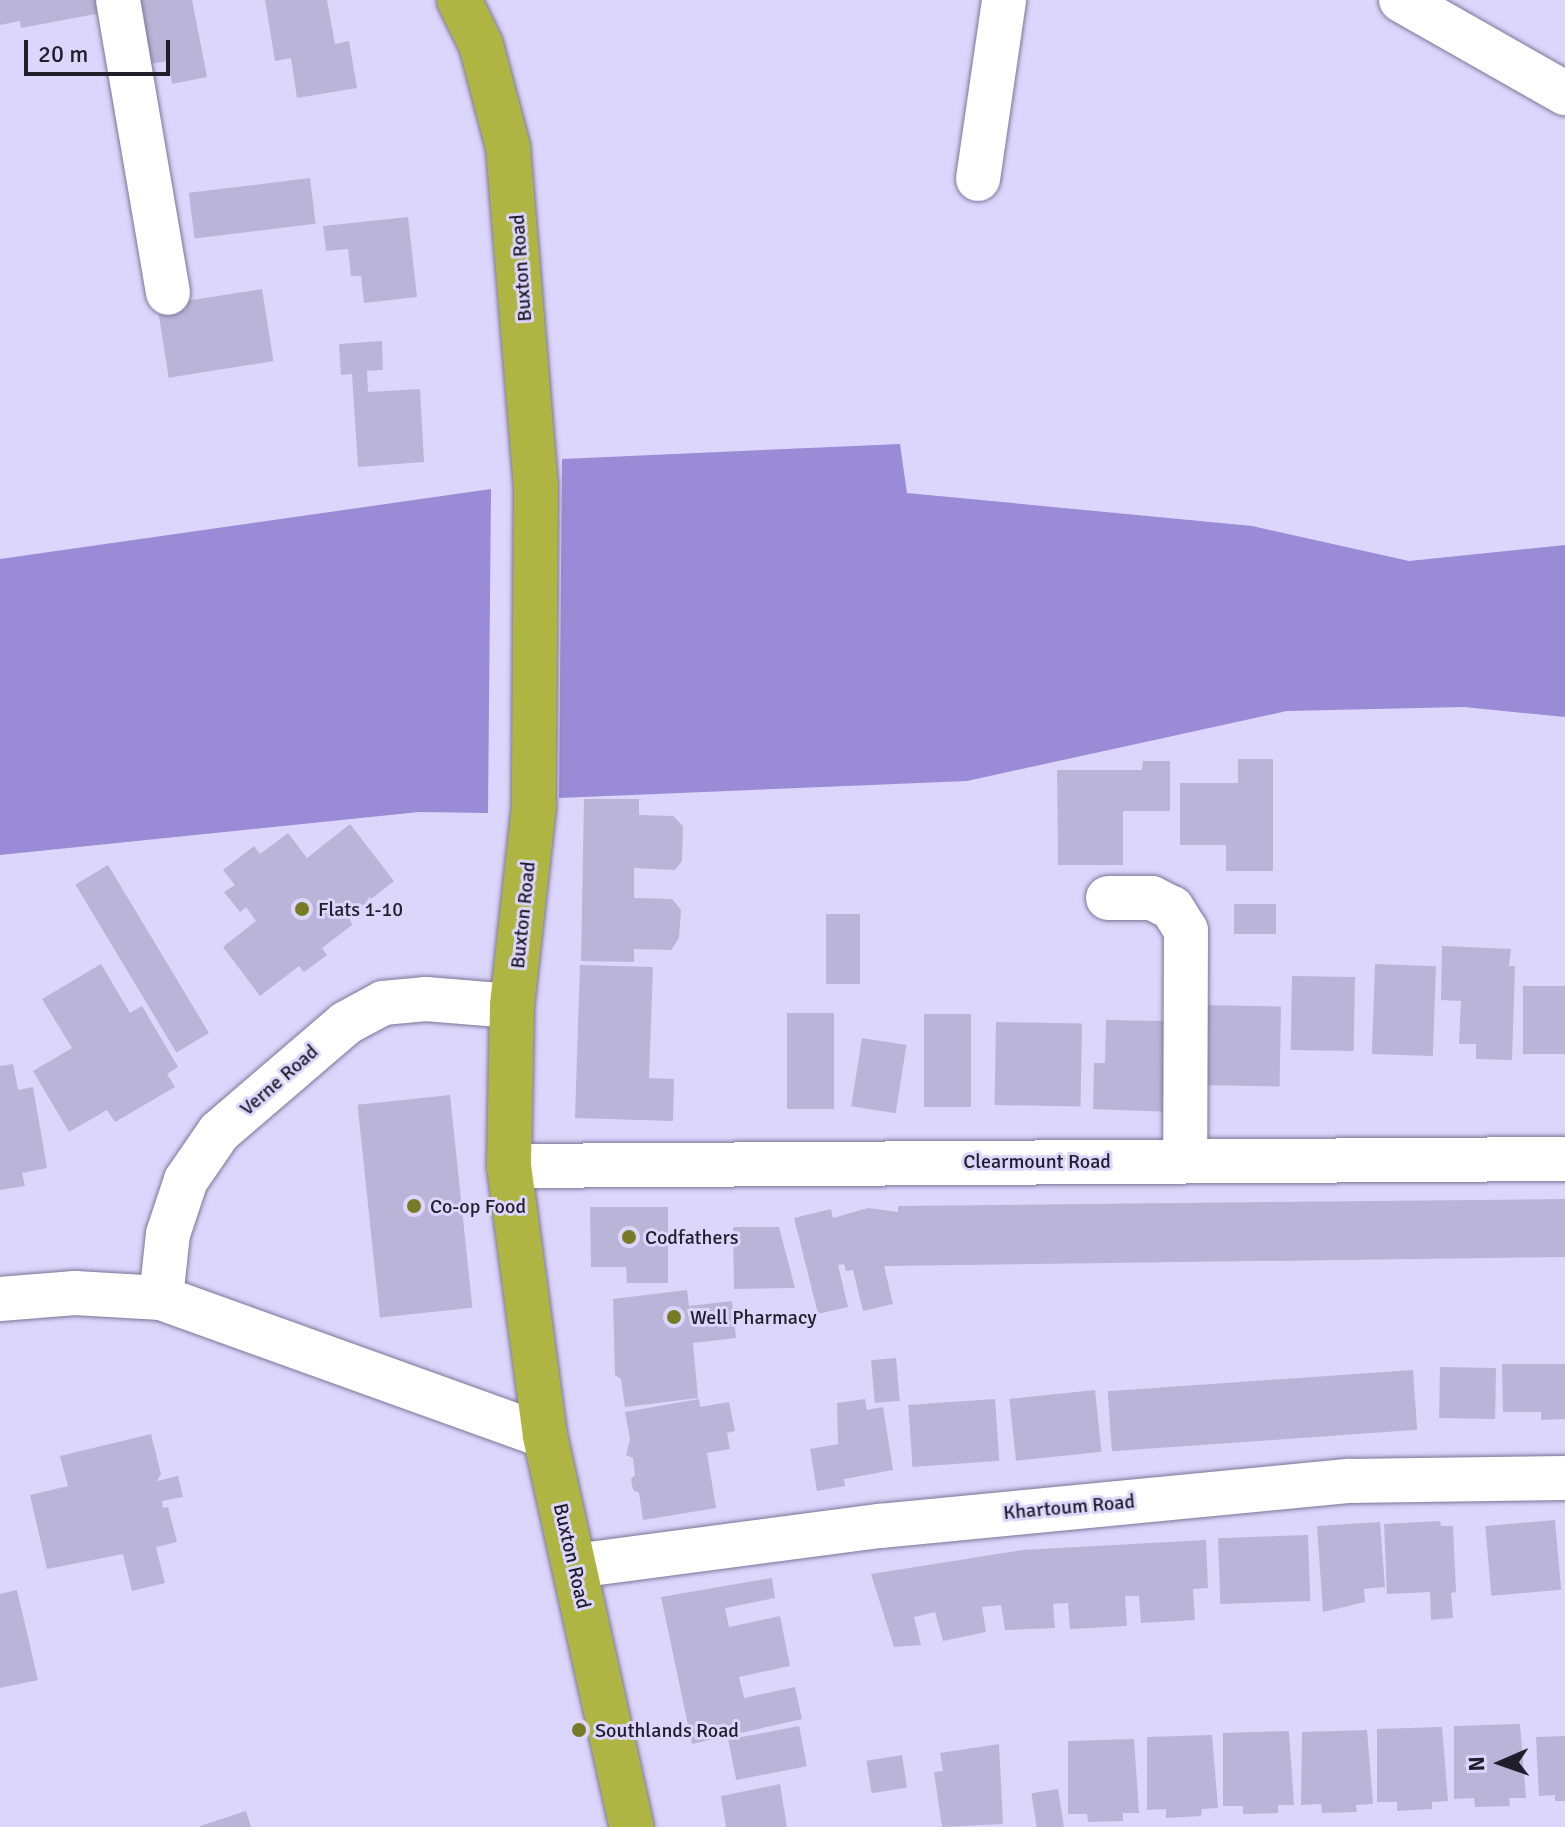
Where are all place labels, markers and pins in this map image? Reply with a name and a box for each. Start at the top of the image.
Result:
place label: Flats 1-10 [318,897,403,921]
marker: Flats 1-10 [293,900,311,918]
place label: Co-op Food [430,1194,526,1218]
marker: Co-op Food [405,1197,423,1215]
place label: Codfathers [645,1225,739,1249]
marker: Codfathers [620,1228,638,1246]
place label: Well Pharmacy [690,1305,817,1329]
marker: Well Pharmacy [665,1308,683,1326]
place label: Southlands Road [595,1718,739,1742]
marker: Southlands Road [570,1721,588,1739]

